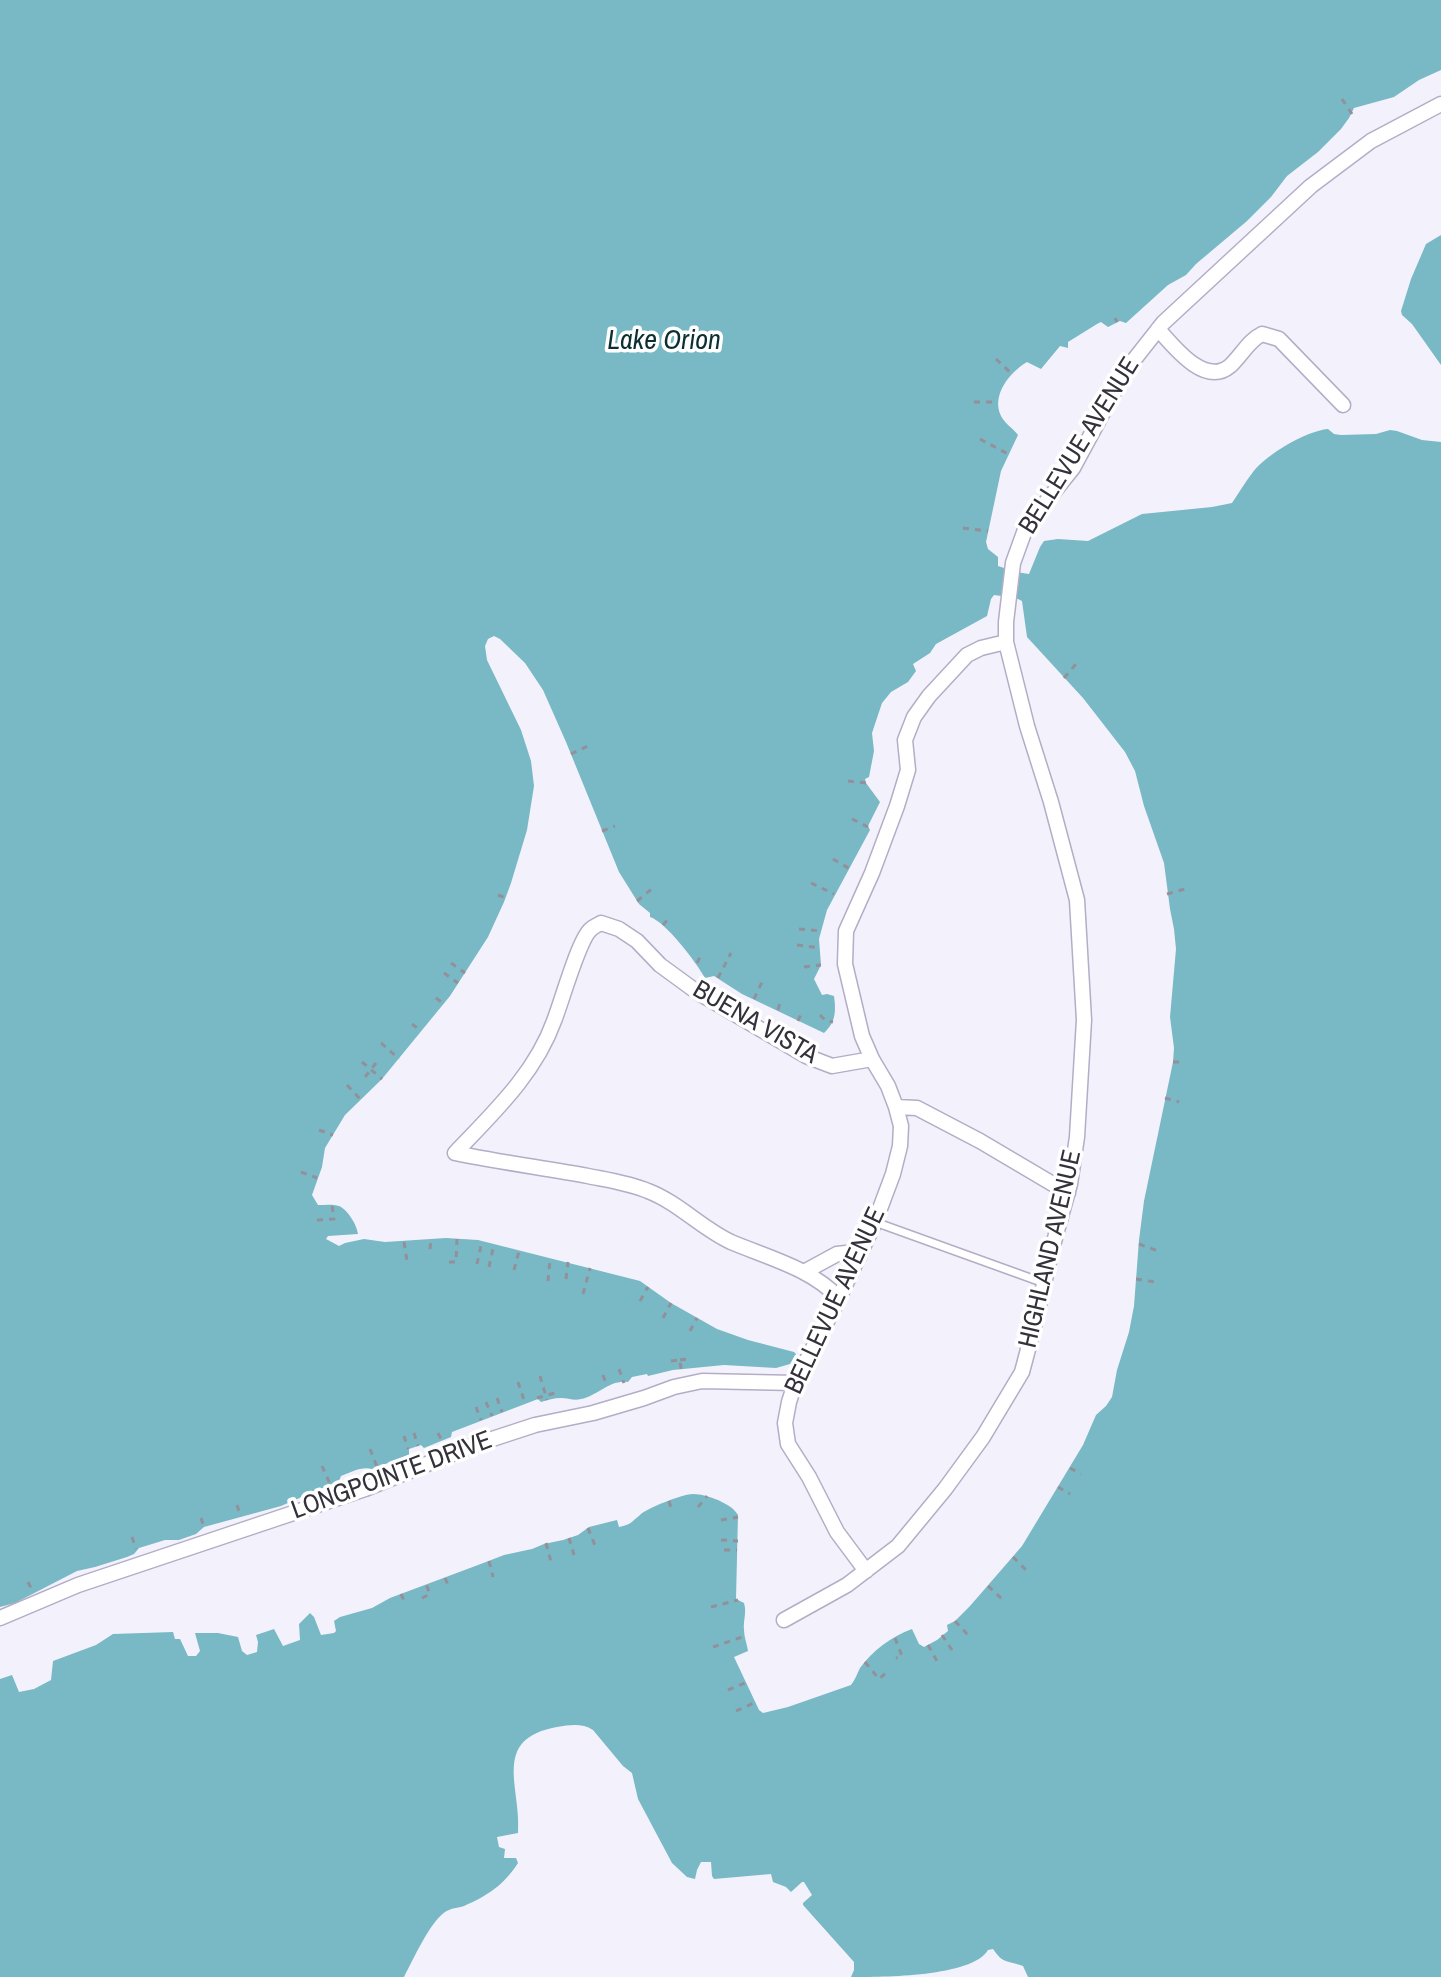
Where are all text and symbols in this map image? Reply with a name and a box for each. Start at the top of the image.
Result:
water label: Lake Orion [607,324,721,358]
street label: BELLEVUE AVENUE [1013,352,1147,540]
street label: BUENA VISTA [687,975,823,1071]
street label: HIGHLAND AVENUE [1013,1147,1089,1351]
street label: BELLEVUE AVENUE [779,1203,893,1399]
street label: LONGPOINTE DRIVE [288,1425,496,1527]

